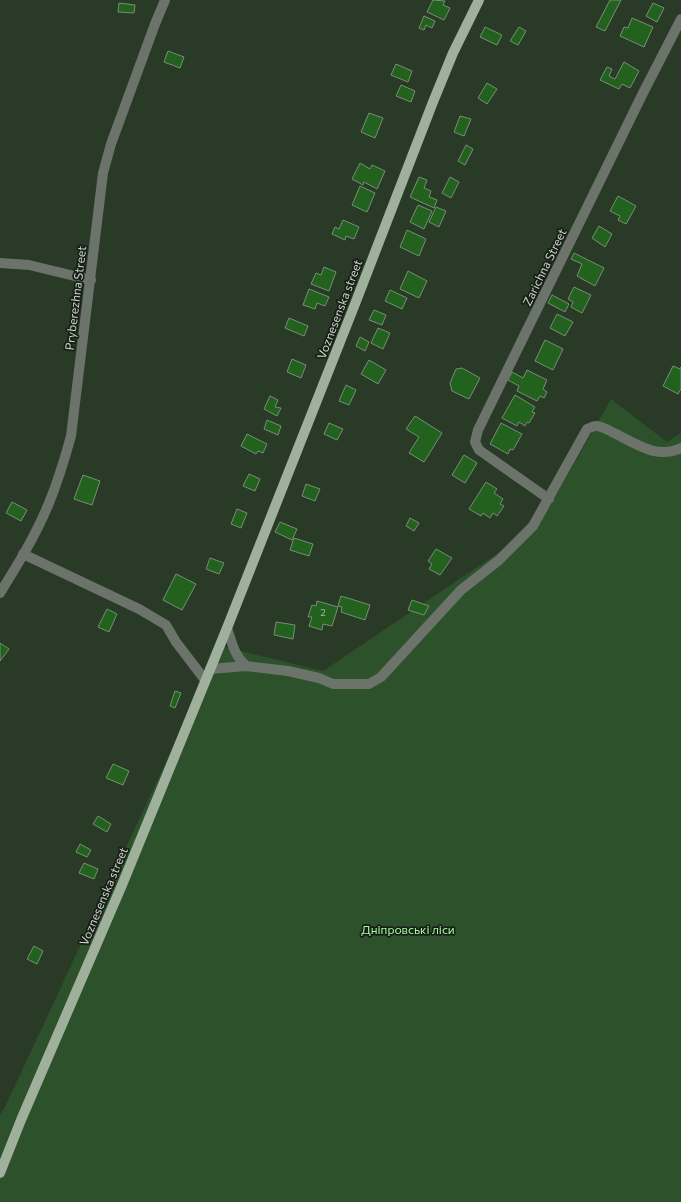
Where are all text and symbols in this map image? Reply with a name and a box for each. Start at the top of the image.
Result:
street label: Zarichna Street [519,226,569,308]
street label: Pryberezhna Street [62,245,88,351]
street label: Voznesenska street [314,257,364,361]
house number: 2 [320,606,326,618]
street label: Voznesenska street [76,845,130,947]
park label: Дніпровські ліси [361,922,455,936]

